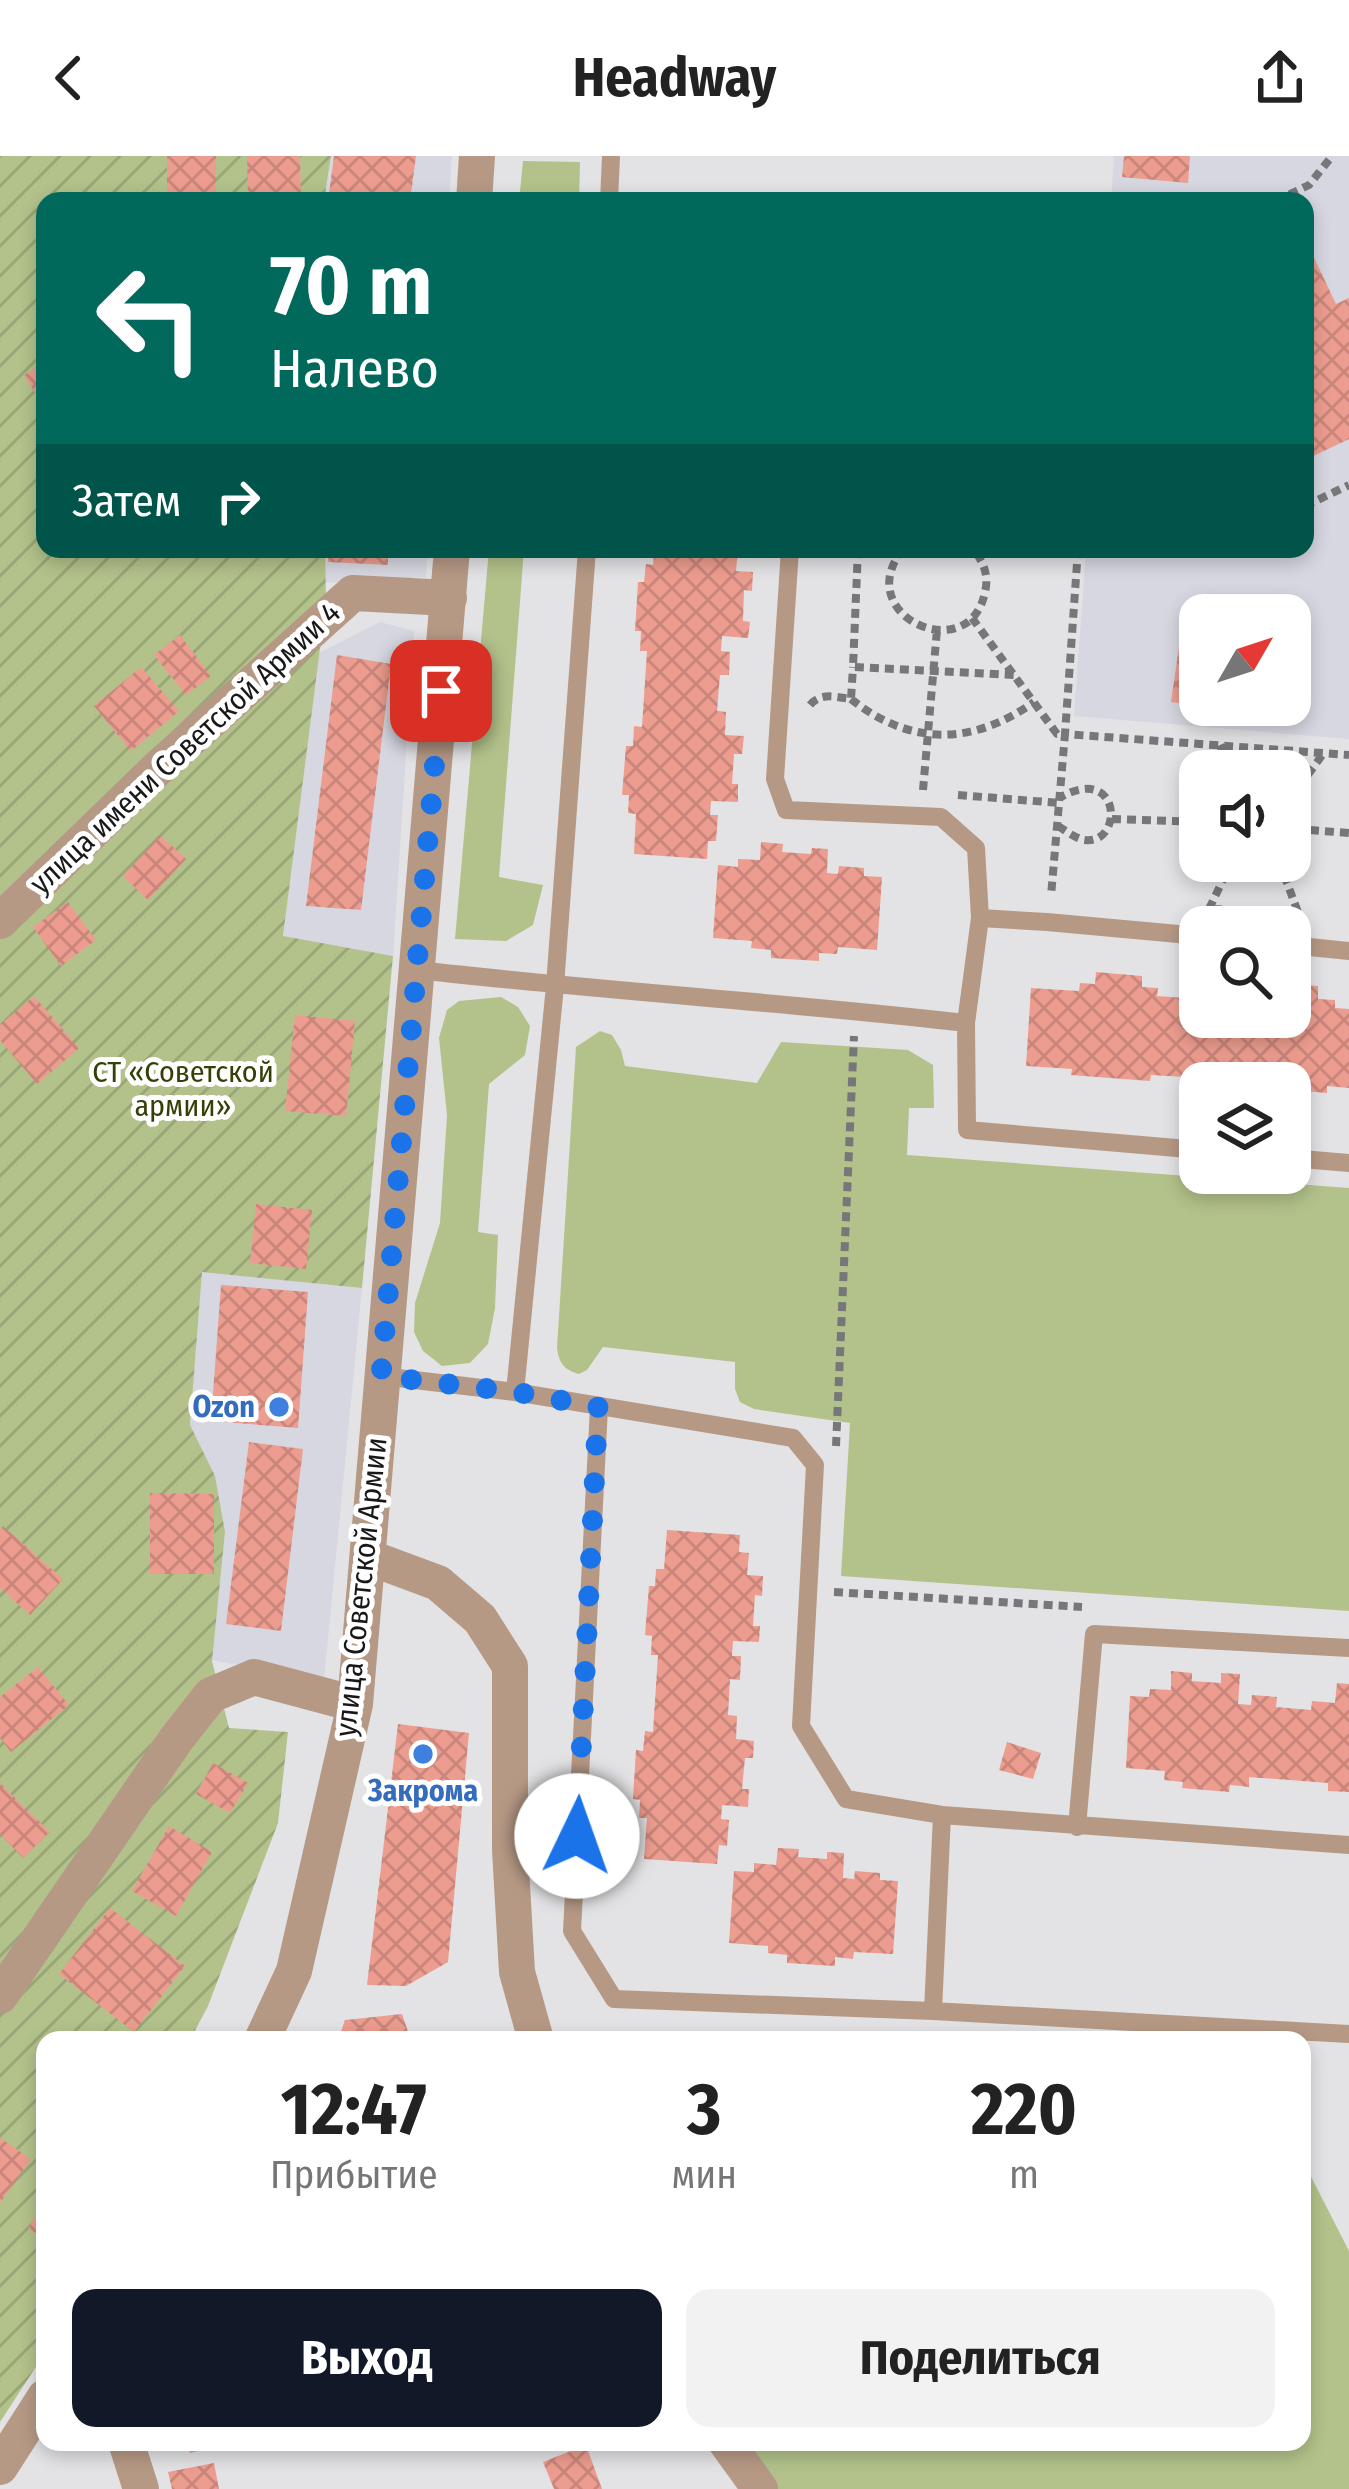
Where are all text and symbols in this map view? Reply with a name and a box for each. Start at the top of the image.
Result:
icon: back [36,45,102,111]
icon: share [1247,45,1313,111]
text: Headway [573,46,776,110]
text: 70 m [270,235,432,336]
icon: left [72,240,228,396]
text: Налево [270,337,439,401]
icon: right [205,468,271,534]
text: Затем [72,474,181,528]
north arrow [1179,594,1311,726]
map controls [1179,594,1311,1194]
street label: улица имени Советской Армии 4 [22,595,348,901]
pin [390,640,492,742]
icon: arrive [408,658,474,724]
button: sound [1179,750,1311,882]
button: search [1179,906,1311,1038]
park label: СТ «Советской армии» [92,1054,274,1124]
button: layers [1179,1062,1311,1194]
place label: Ozon [192,1389,255,1425]
marker: Ozon [266,1394,292,1420]
street label: улица Советской Армии [327,1435,395,1739]
marker: Закрома [410,1741,436,1767]
place label: Закрома [367,1773,478,1809]
position arrow [514,1773,640,1899]
text: 12:47 [281,2067,427,2153]
text: 3 [687,2067,721,2153]
text: 220 [971,2067,1077,2153]
text: Прибытие [270,2152,437,2198]
text: мин [672,2152,737,2198]
text: m [1009,2152,1039,2198]
button: Выход [72,2289,662,2427]
button: Поделиться [686,2289,1275,2427]

